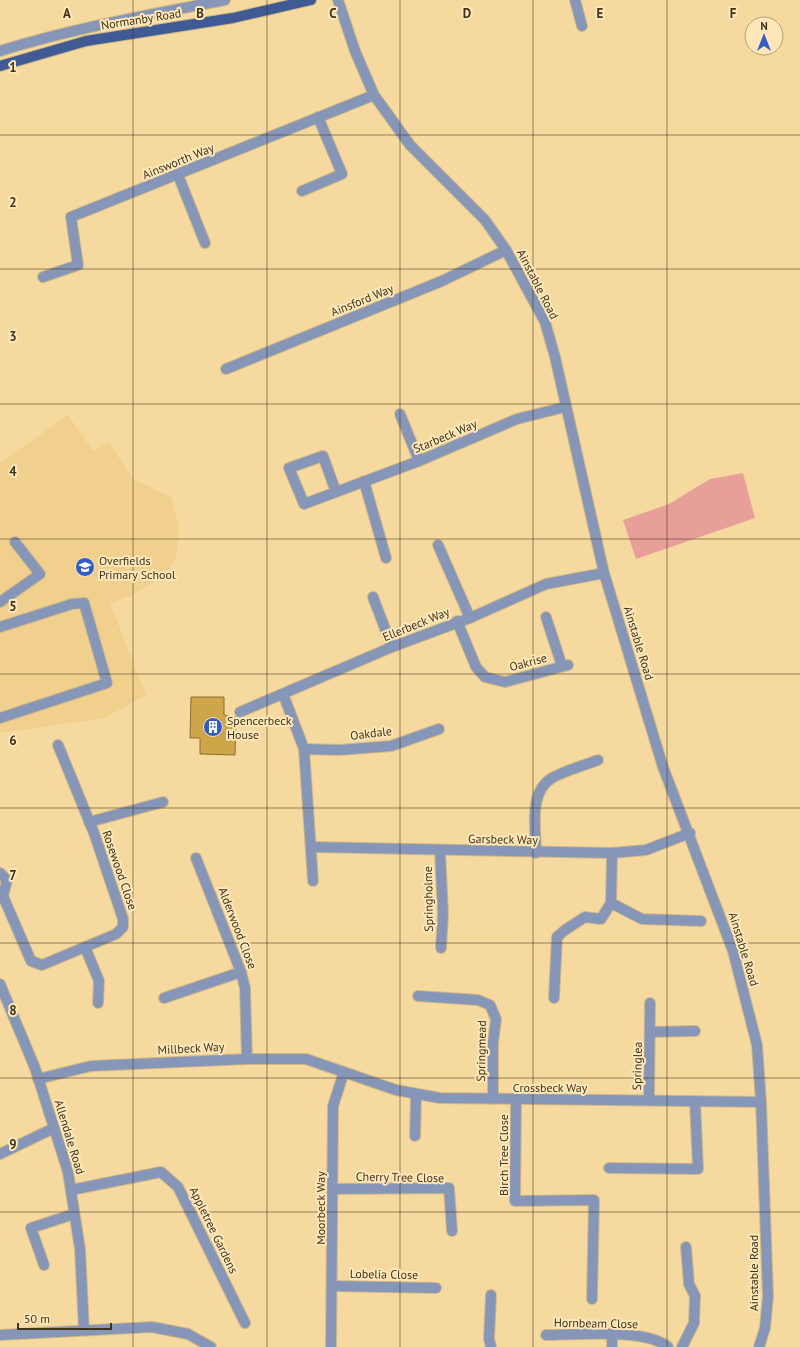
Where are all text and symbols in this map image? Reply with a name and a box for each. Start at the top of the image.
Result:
text: A [63,5,71,22]
street label: Normanby Road [100,5,182,33]
text: B [196,5,204,22]
text: C [329,5,337,22]
text: D [463,5,471,22]
text: E [597,5,604,22]
text: F [730,5,737,22]
north arrow [744,16,784,56]
text: N [760,19,768,33]
text: 1 [9,59,17,76]
street label: Ainsworth Way [140,140,216,182]
text: 2 [9,194,17,211]
street label: Ainstable Road [514,246,562,322]
street label: Ainsford Way [328,280,396,319]
text: 3 [9,328,17,345]
street label: Starbeck Way [411,416,479,456]
text: 4 [9,463,17,480]
place label: Overfields Primary School [99,553,176,582]
school or university icon: Overfields Primary School [74,556,96,578]
text: 5 [9,598,17,615]
street label: Ellerbeck Way [380,604,452,644]
street label: Ainstable Road [621,604,657,682]
street label: Oakrise [508,650,548,674]
place label: Spencerbeck House [227,713,292,742]
building icon: Spencerbeck House [202,716,224,738]
street label: Oakdale [349,723,393,743]
text: 6 [9,732,17,749]
street label: Rosewood Close [99,828,141,912]
street label: Garsbeck Way [468,831,538,847]
street label: Springholme [420,866,436,932]
text: 7 [9,867,17,884]
street label: Alderwood Close [216,885,260,971]
street label: Ainstable Road [726,910,762,988]
text: 8 [9,1002,17,1019]
street label: Springmead [473,1020,489,1082]
street label: Millbeck Way [157,1039,225,1057]
street label: Springlea [629,1041,645,1090]
street label: Crossbeck Way [513,1080,588,1095]
street label: Allendale Road [52,1098,88,1176]
street label: Birch Tree Close [496,1114,511,1196]
text: 9 [9,1136,17,1153]
street label: Cherry Tree Close [356,1169,444,1185]
street label: Moorbeck Way [313,1171,328,1245]
street label: Appletree Gardens [187,1184,241,1276]
street label: Ainstable Road [746,1235,761,1311]
street label: Lobelia Close [350,1266,418,1282]
scale bar [18,1305,111,1331]
text: 50 m [24,1311,50,1326]
street label: Hornbeam Close [554,1315,638,1331]

